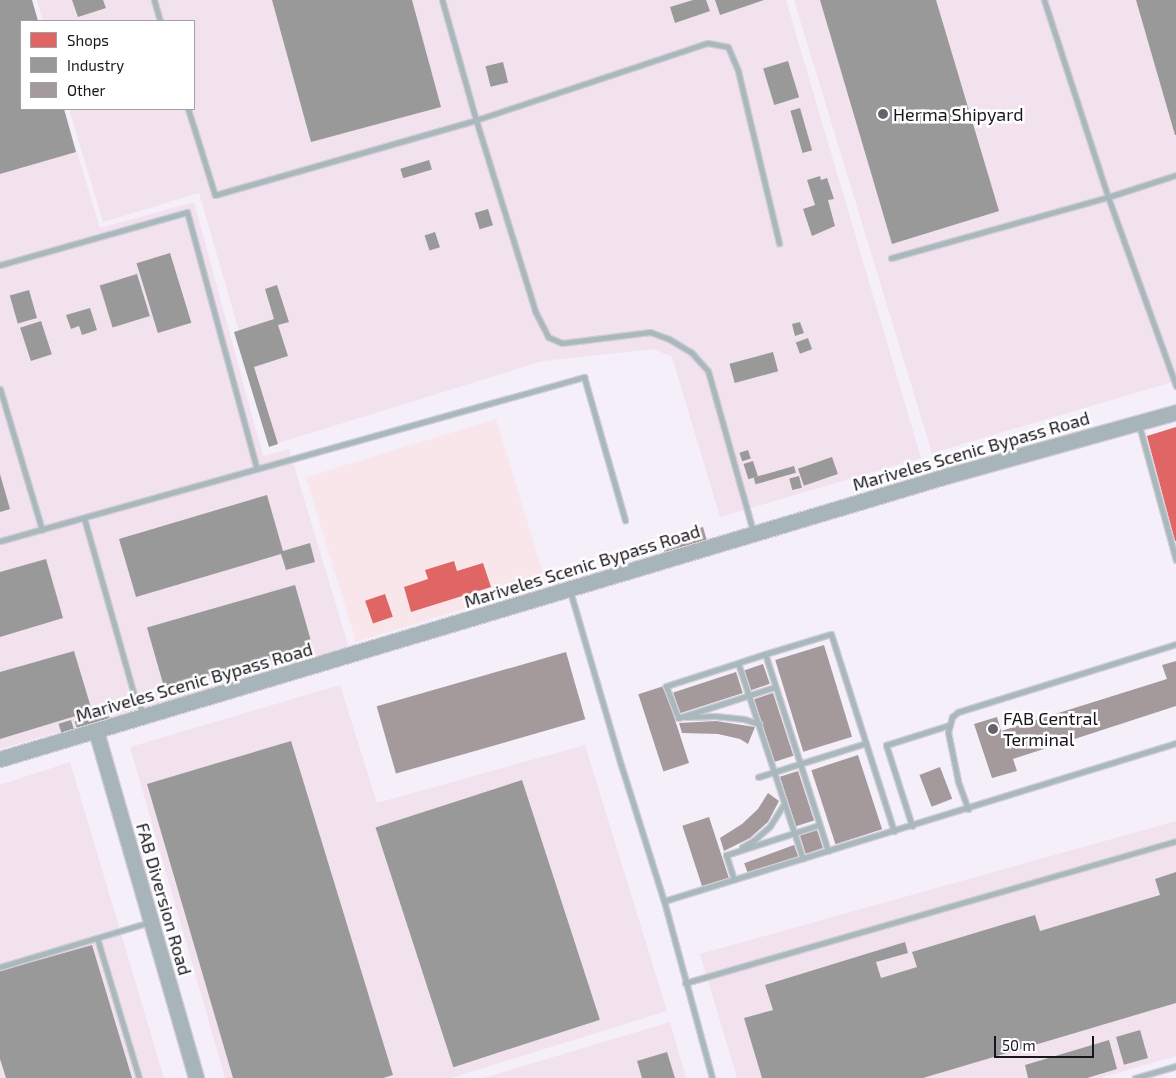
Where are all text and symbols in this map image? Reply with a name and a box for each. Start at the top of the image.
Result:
legend [20,20,195,110]
text: Shops [67,31,109,49]
text: Industry [67,56,124,74]
text: Other [67,81,106,99]
place label: Herma Shipyard [893,103,1024,125]
marker: Herma Shipyard [877,108,889,120]
street label: Mariveles Scenic Bypass Road [850,407,1092,495]
street label: Mariveles Scenic Bypass Road [461,520,703,612]
street label: Mariveles Scenic Bypass Road [73,638,315,726]
place label: FAB Central Terminal [1003,708,1098,751]
marker: FAB Central Terminal [987,723,999,735]
street label: FAB Diversion Road [132,820,196,978]
scale bar [996,1026,1096,1058]
text: 50 m [1002,1036,1036,1054]

